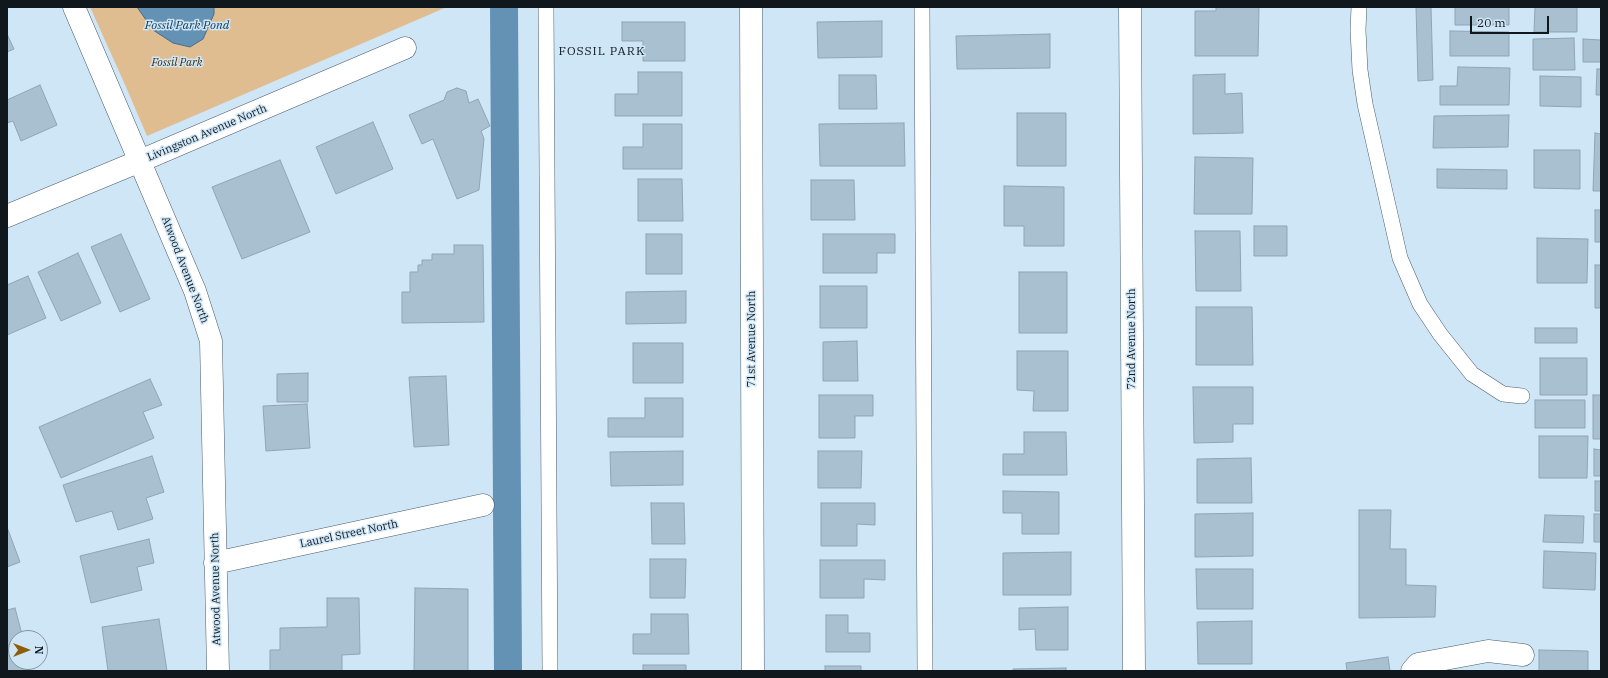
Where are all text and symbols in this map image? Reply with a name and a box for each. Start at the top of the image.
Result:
scale bar [1472,8,1551,34]
text: 20 m [1477,15,1506,30]
water label: Fossil Park Pond [145,19,229,33]
district label: FOSSIL PARK [559,45,645,59]
park label: Fossil Park [151,56,203,70]
street label: Livingston Avenue North [145,102,269,164]
street label: Atwood Avenue North [159,215,211,325]
street label: 72nd Avenue North [1125,288,1139,390]
street label: 71st Avenue North [745,291,759,387]
street label: Laurel Street North [299,517,399,551]
street label: Atwood Avenue North [208,532,224,646]
north arrow [8,630,48,670]
text: N [32,646,46,654]

